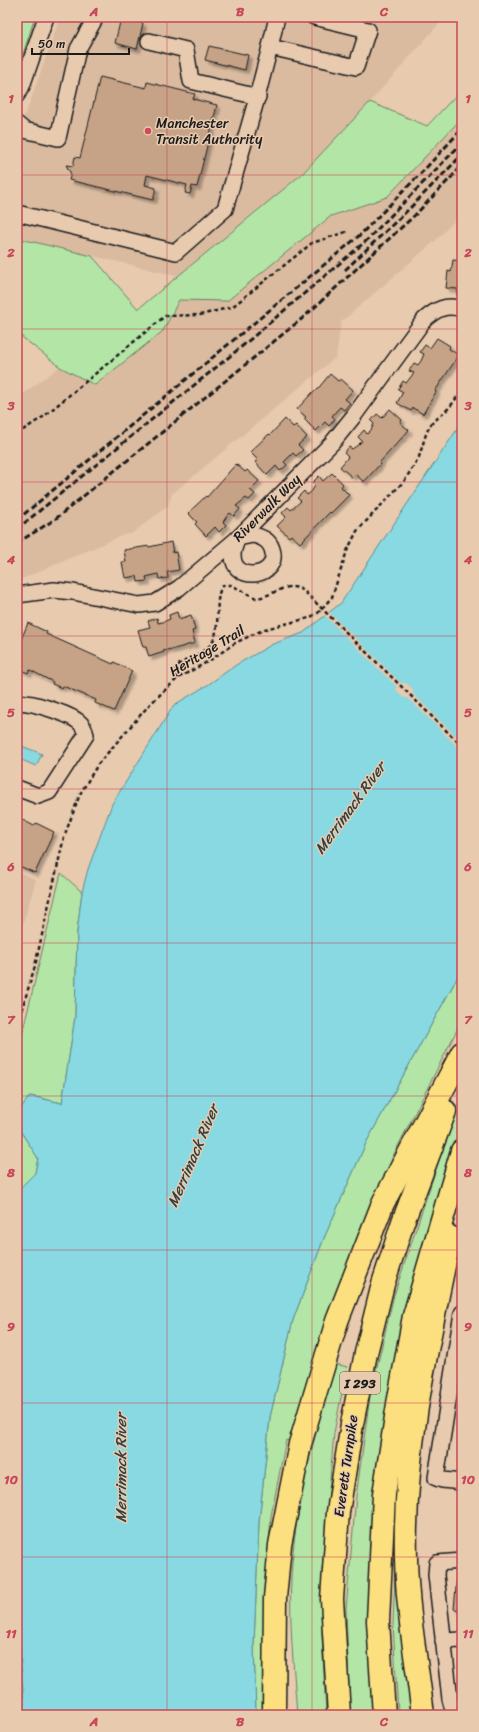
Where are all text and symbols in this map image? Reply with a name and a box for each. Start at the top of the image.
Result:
text: A [89,0,98,23]
text: B [236,0,245,23]
text: C [379,0,389,23]
scale bar [32,30,129,56]
text: 50 m [38,33,65,55]
text: 1 [8,87,14,110]
text: 1 [465,87,471,110]
place label: Manchester Transit Authority [156,111,263,152]
marker: Manchester Transit Authority [143,126,153,136]
text: 2 [6,241,15,264]
text: 2 [463,241,472,264]
text: 3 [6,394,15,417]
text: 3 [463,394,472,417]
street label: Riverwalk Way [227,467,308,548]
text: 4 [6,548,16,571]
text: 4 [463,548,473,571]
street label: Heritage Trail [164,618,251,684]
text: 5 [7,701,15,724]
text: 5 [464,701,472,724]
water label: Merrimack River [307,754,394,860]
text: 6 [6,855,15,878]
text: 6 [463,855,472,878]
text: 7 [7,1008,16,1031]
text: 7 [464,1008,473,1031]
water label: Merrimack River [160,1098,227,1211]
text: 8 [6,1161,15,1184]
text: 8 [463,1161,472,1184]
text: 9 [7,1315,15,1338]
text: 9 [464,1315,472,1338]
road number: I 293 [340,1372,380,1394]
water label: Merrimack River [108,1411,134,1522]
street label: Everett Turnpike [326,1413,366,1519]
text: 10 [4,1468,18,1491]
text: 10 [461,1468,475,1491]
text: 11 [5,1622,17,1645]
text: 11 [462,1622,474,1645]
text: A [89,1710,98,1732]
text: B [236,1710,245,1732]
text: C [379,1710,389,1732]

